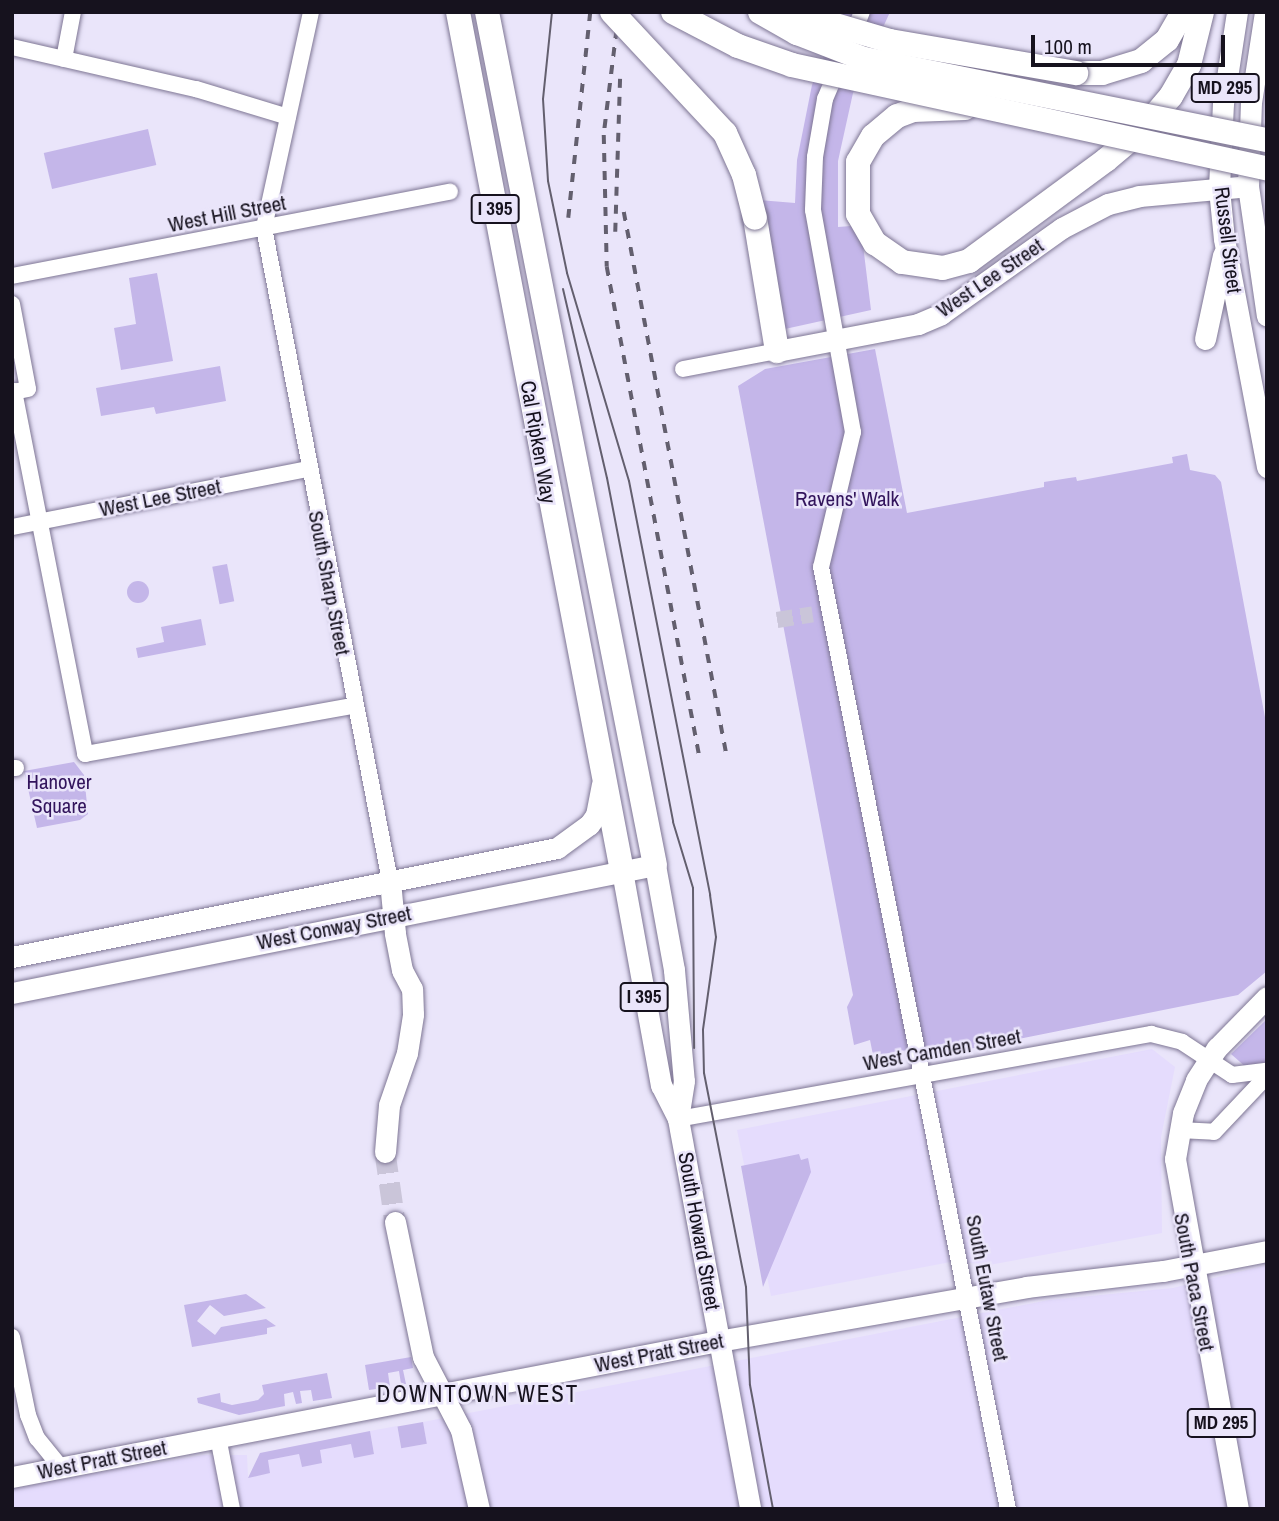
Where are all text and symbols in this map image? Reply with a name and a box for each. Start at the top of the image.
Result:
scale bar [1034,21,1228,65]
text: 100 m [1044,32,1092,61]
road number: MD 295 [1190,72,1260,104]
street label: Russell Street [1209,185,1247,295]
street label: West Hill Street [166,190,288,238]
road number: I 395 [470,194,520,224]
street label: West Lee Street [932,233,1048,323]
street label: Cal Ripken Way [515,379,561,505]
street label: West Lee Street [97,474,223,522]
park label: Ravens' Walk [795,486,899,512]
street label: South Sharp Street [303,509,355,657]
park label: Hanover Square [26,769,92,819]
street label: West Conway Street [255,901,413,955]
road number: I 395 [620,981,668,1012]
street label: West Camden Street [861,1024,1023,1076]
street label: South Howard Street [673,1150,725,1312]
street label: South Paca Street [1168,1211,1220,1353]
street label: South Eutaw Street [960,1213,1014,1363]
street label: West Pratt Street [592,1328,726,1378]
district label: DOWNTOWN WEST [378,1380,578,1408]
road number: MD 295 [1186,1408,1256,1438]
street label: West Pratt Street [35,1435,169,1485]

